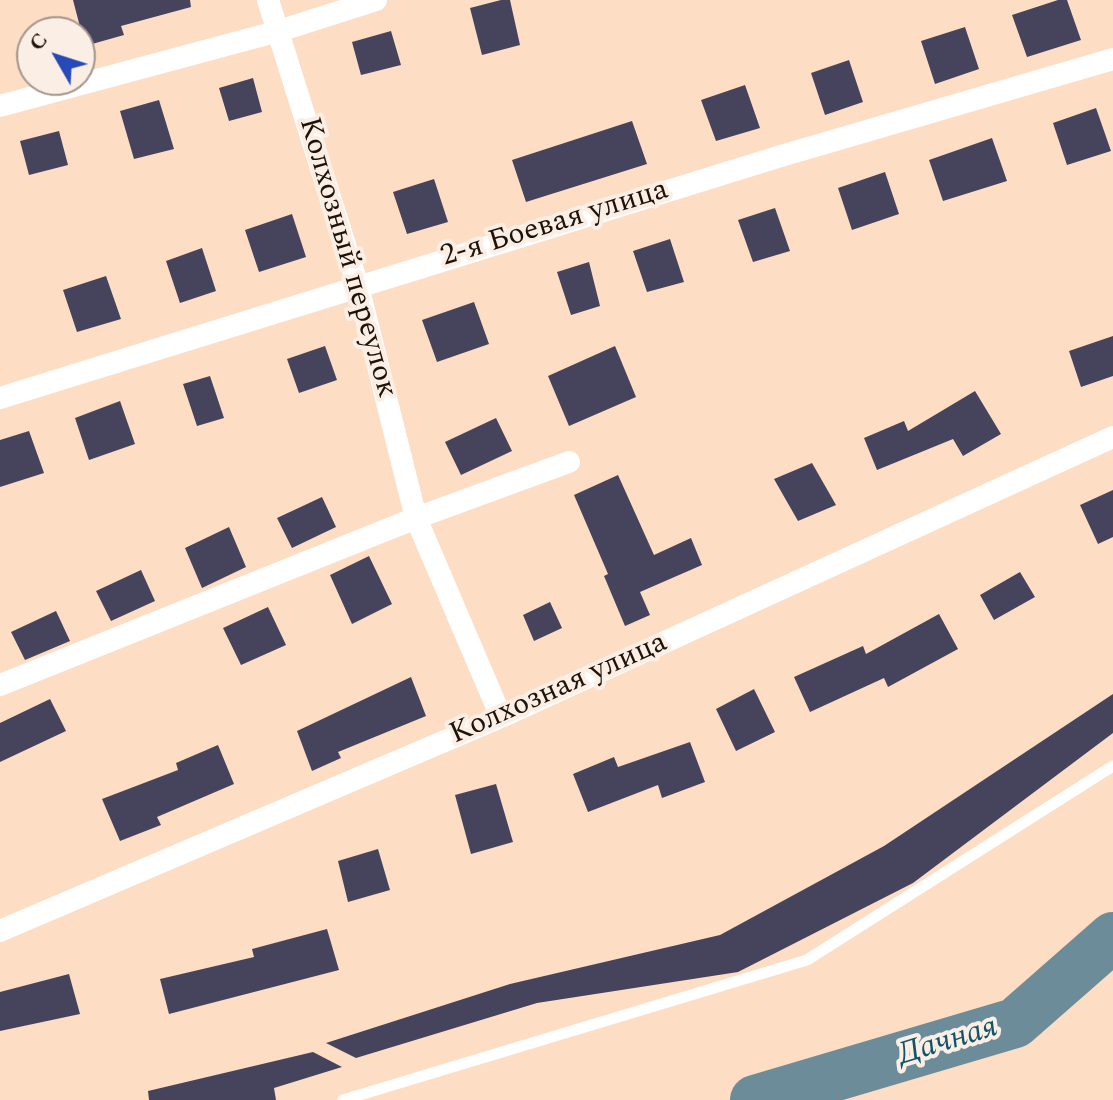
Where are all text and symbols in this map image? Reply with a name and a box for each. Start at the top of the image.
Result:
north arrow [16,16,96,96]
text: С [21,25,56,58]
street label: Колхозный переулок [289,114,403,402]
street label: 2-я Боевая улица [437,173,673,277]
street label: Колхозная улица [445,626,673,754]
water label: Дачная [893,1010,1003,1076]

